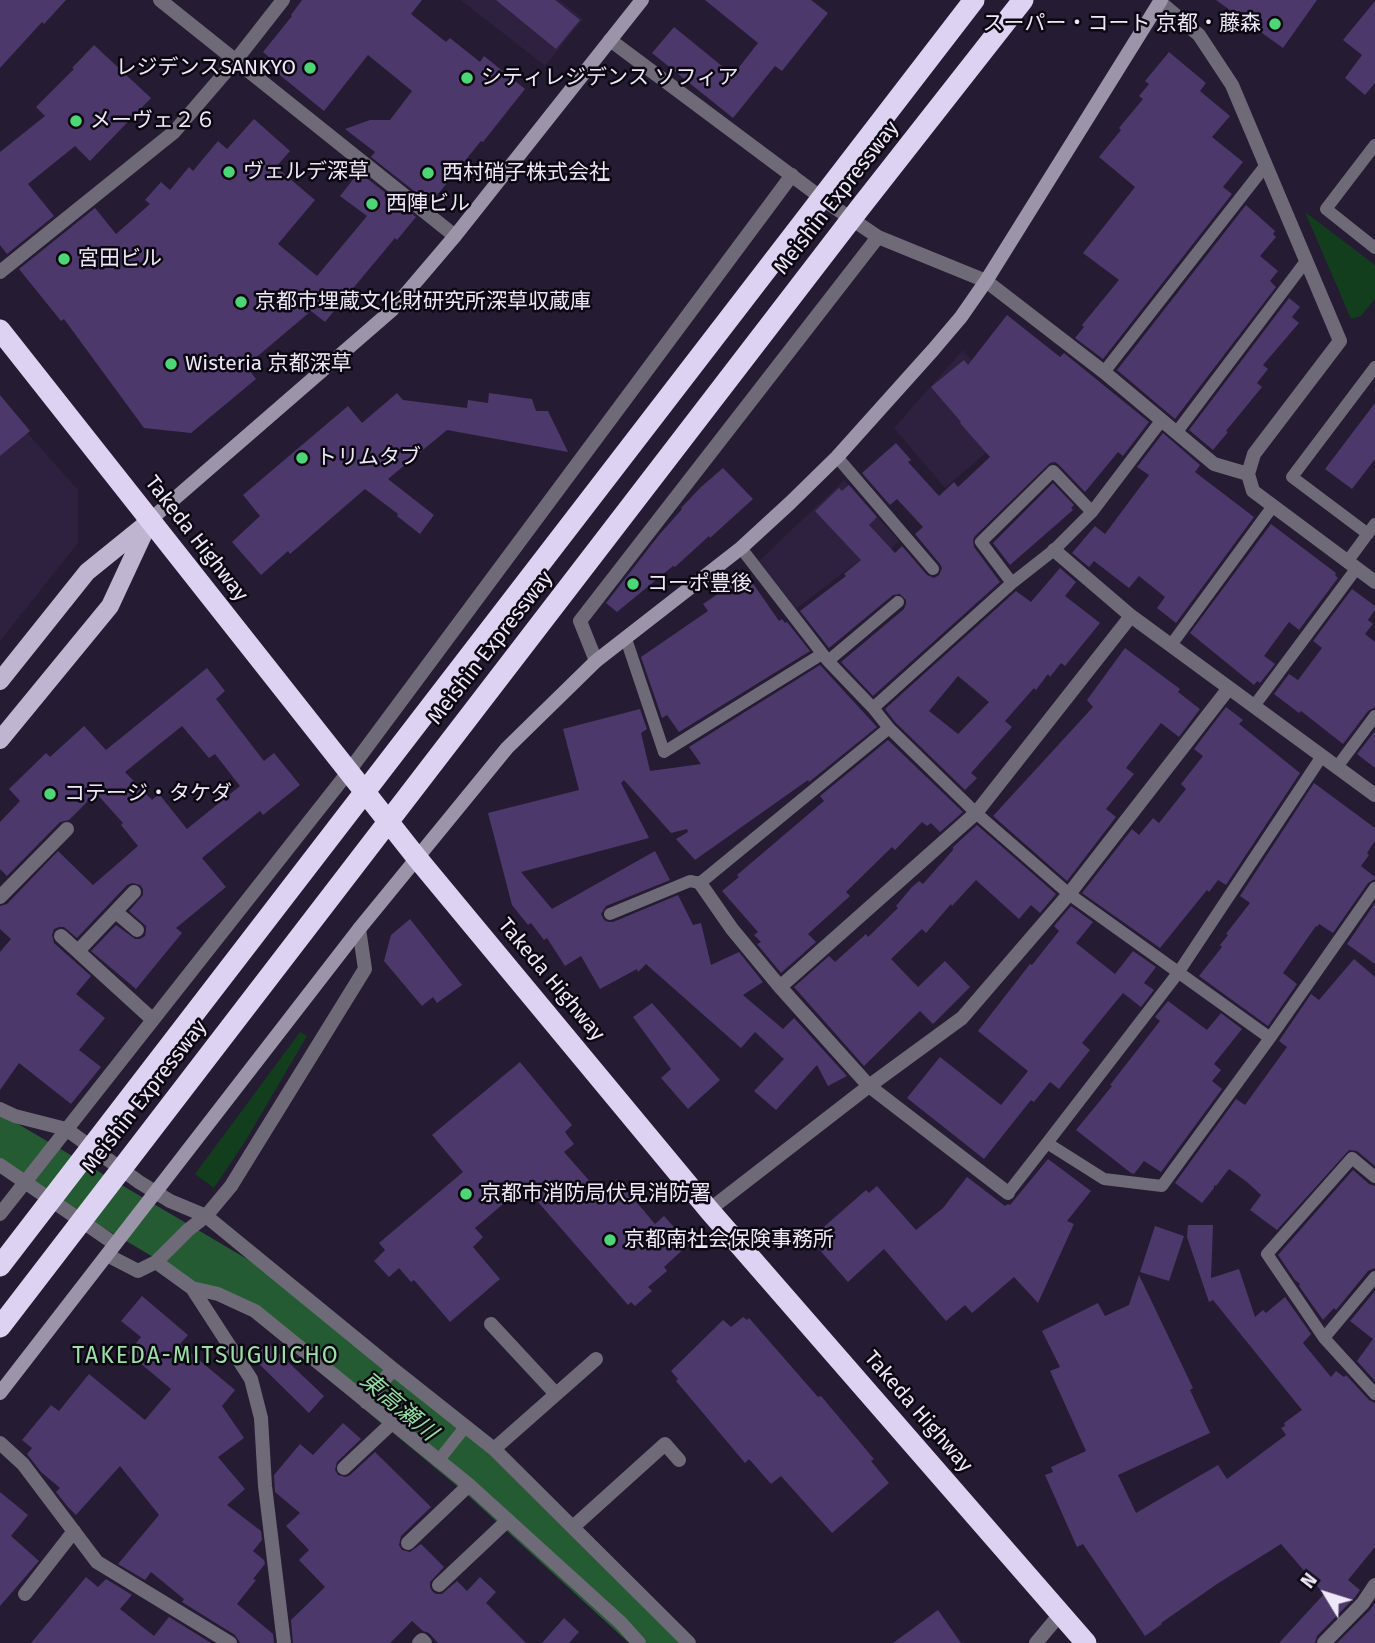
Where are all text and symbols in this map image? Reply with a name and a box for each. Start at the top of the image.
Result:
place label: スーパー・コート 京都・藤森 [982,11,1261,37]
marker: スーパー・コート 京都・藤森 [1267,16,1283,32]
place label: レジデンスSANKYO [115,55,296,81]
marker: レジデンスSANKYO [302,60,318,76]
place label: シティレジデンス ソフィア [481,65,739,91]
marker: シティレジデンス ソフィア [459,70,475,86]
place label: メーヴェ２６ [90,108,216,134]
marker: メーヴェ２６ [68,113,84,129]
street label: Meishin Expressway [769,116,905,280]
place label: ヴェルデ深草 [243,159,369,185]
place label: 西村硝子株式会社 [442,160,610,186]
marker: ヴェルデ深草 [221,164,237,180]
marker: 西村硝子株式会社 [420,165,436,181]
place label: 西陣ビル [386,191,470,217]
marker: 西陣ビル [364,196,380,212]
place label: 宮田ビル [78,246,162,272]
marker: 宮田ビル [56,251,72,267]
place label: 京都市埋蔵文化財研究所深草収蔵庫 [255,289,591,315]
marker: 京都市埋蔵文化財研究所深草収蔵庫 [233,294,249,310]
place label: Wisteria 京都深草 [185,351,352,377]
marker: Wisteria 京都深草 [163,356,179,372]
place label: トリムタブ [316,445,421,471]
marker: トリムタブ [294,450,310,466]
street label: Takeda Highway [139,471,253,607]
street label: Meishin Expressway [423,566,559,730]
place label: コーポ豊後 [647,571,752,597]
marker: コーポ豊後 [625,576,641,592]
place label: コテージ・タケダ [64,781,232,807]
marker: コテージ・タケダ [42,786,58,802]
street label: Takeda Highway [492,914,610,1046]
street label: Meishin Expressway [77,1015,213,1179]
place label: 京都市消防局伏見消防署 [480,1181,711,1207]
marker: 京都市消防局伏見消防署 [458,1186,474,1202]
place label: 京都南社会保険事務所 [624,1227,834,1253]
marker: 京都南社会保険事務所 [602,1232,618,1248]
district label: TAKEDA-MITSUGUICHO [75,1343,337,1371]
street label: Takeda Highway [858,1346,978,1478]
water label: 東高瀬川 [354,1367,442,1447]
north arrow [1291,1559,1361,1629]
text: N [1296,1569,1322,1593]

